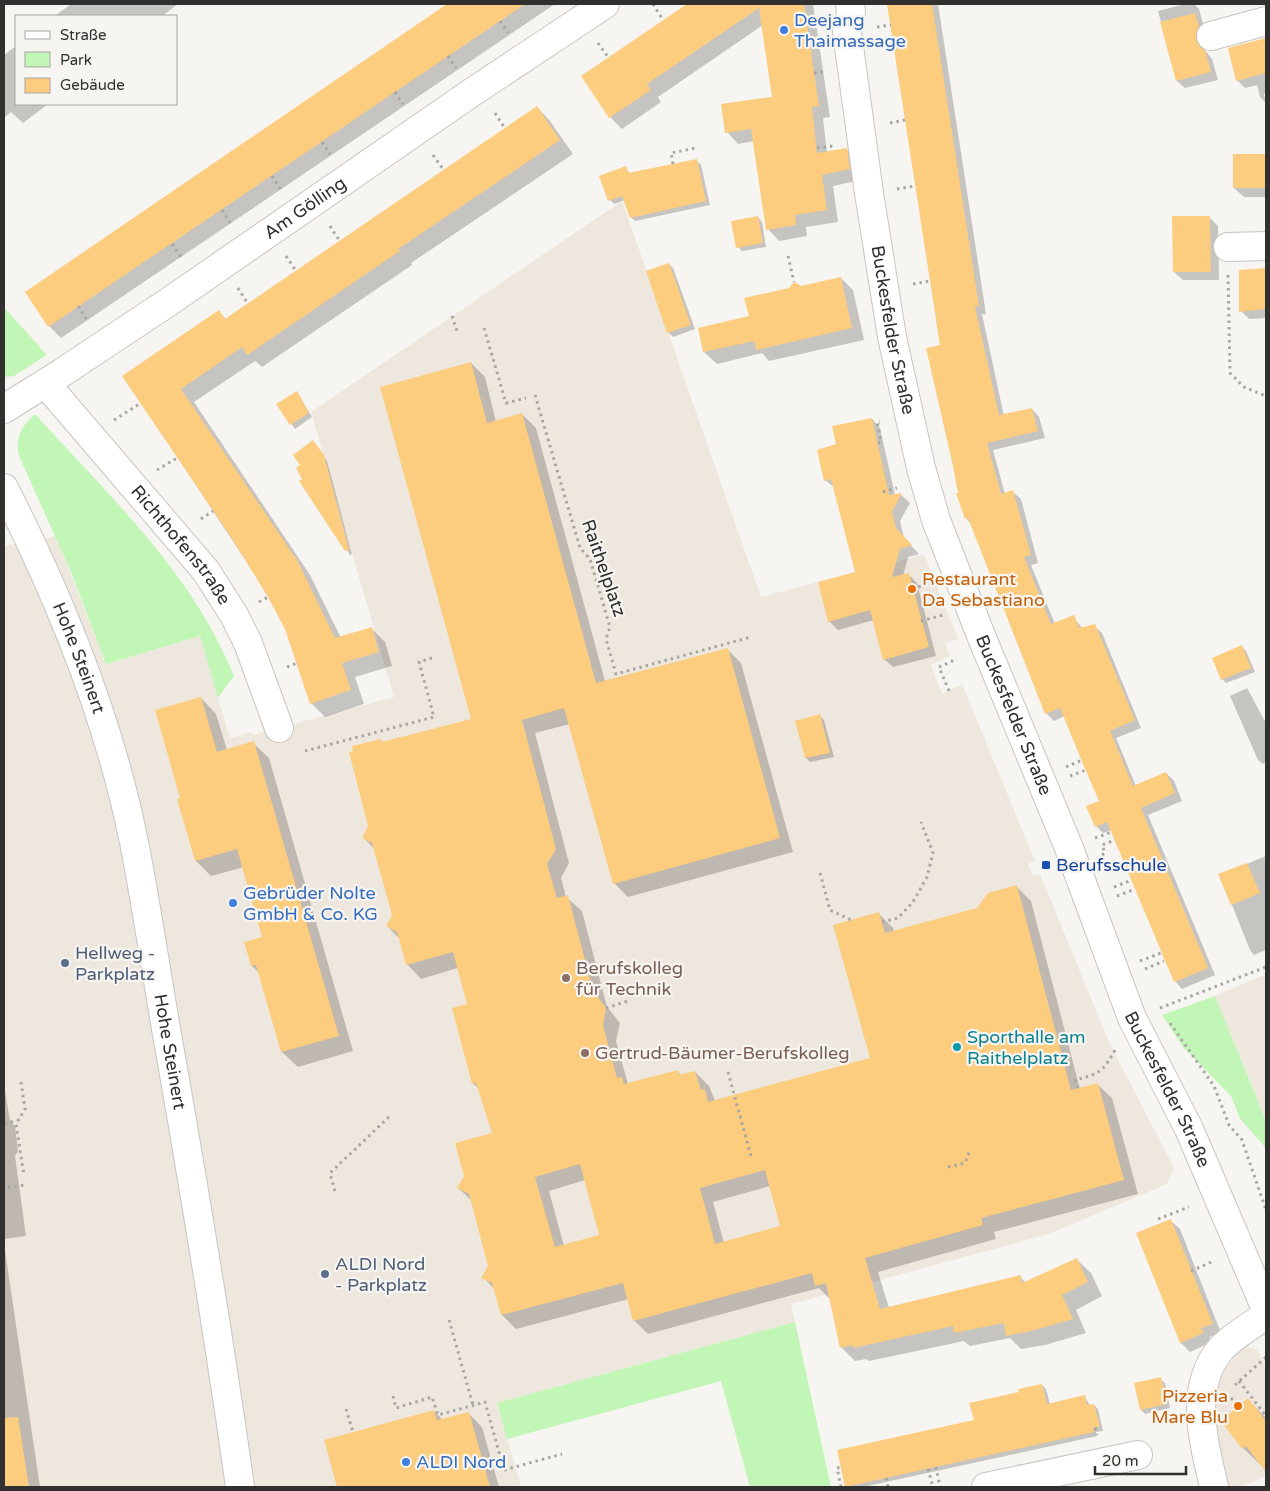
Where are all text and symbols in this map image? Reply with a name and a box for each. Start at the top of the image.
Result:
place label: Deejang Thaimassage [794,9,906,52]
legend [15,15,178,105]
marker: Deejang Thaimassage [778,24,790,36]
text: Straße [60,26,106,44]
text: Park [60,51,92,69]
text: Gebäude [60,76,125,94]
street label: Am Gölling [260,172,350,244]
street label: Buckesfelder Straße [867,244,920,416]
street label: Richthofenstraße [126,480,236,609]
street label: Raithelplatz [577,516,631,620]
place label: Restaurant Da Sebastiano [922,568,1045,611]
marker: Restaurant Da Sebastiano [906,583,918,595]
street label: Hohe Steinert [48,599,110,717]
street label: Buckesfelder Straße [971,632,1057,798]
place label: Berufsschule [1056,854,1167,876]
marker: Berufsschule [1040,859,1052,871]
place label: Gebrüder Nolte GmbH & Co. KG [243,882,378,925]
marker: Gebrüder Nolte GmbH & Co. KG [227,897,239,909]
place label: Hellweg - Parkplatz [75,942,155,985]
marker: Hellweg - Parkplatz [59,957,71,969]
place label: Berufskolleg für Technik [576,957,683,1000]
marker: Berufskolleg für Technik [560,972,572,984]
street label: Hohe Steinert [149,992,191,1111]
street label: Buckesfelder Straße [1119,1008,1215,1171]
place label: Sporthalle am Raithelplatz [967,1026,1086,1069]
marker: Sporthalle am Raithelplatz [951,1041,963,1053]
place label: Gertrud-Bäumer-Berufskolleg [595,1042,850,1064]
marker: Gertrud-Bäumer-Berufskolleg [579,1047,591,1059]
place label: ALDI Nord - Parkplatz [335,1253,427,1296]
marker: ALDI Nord - Parkplatz [319,1268,331,1280]
place label: Pizzeria Mare Blu [1151,1385,1228,1428]
marker: Pizzeria Mare Blu [1232,1400,1244,1412]
scale bar [1095,1444,1186,1476]
place label: ALDI Nord [416,1451,506,1473]
text: 20 m [1102,1452,1139,1470]
marker: ALDI Nord [400,1456,412,1468]

